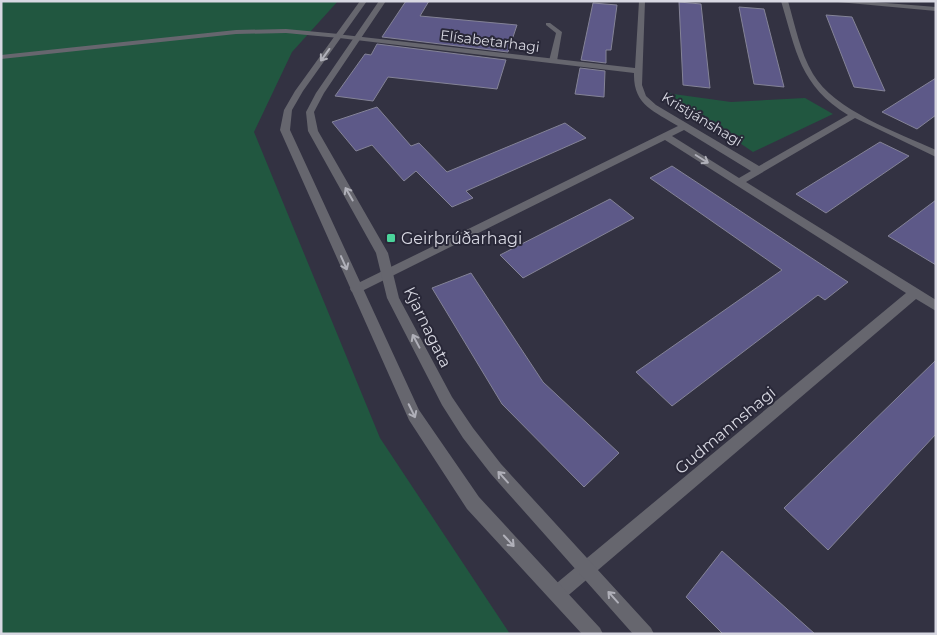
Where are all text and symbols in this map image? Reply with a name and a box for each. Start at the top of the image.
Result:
street label: Elísabetarhagi [439,26,541,56]
one-way arrow [320,47,330,61]
street label: Kristjánshagi [658,88,746,150]
one-way arrow [695,155,709,165]
one-way arrow [344,187,354,202]
place label: Geirþrúðarhagi [401,229,522,248]
marker: Geirþrúðarhagi [385,232,397,244]
one-way arrow [340,255,350,270]
street label: Kjarnagata [400,284,455,371]
one-way arrow [411,334,420,349]
street label: Gudmannshagi [671,383,779,478]
one-way arrow [407,403,417,418]
one-way arrow [497,471,509,484]
one-way arrow [503,534,515,547]
one-way arrow [607,591,618,604]

